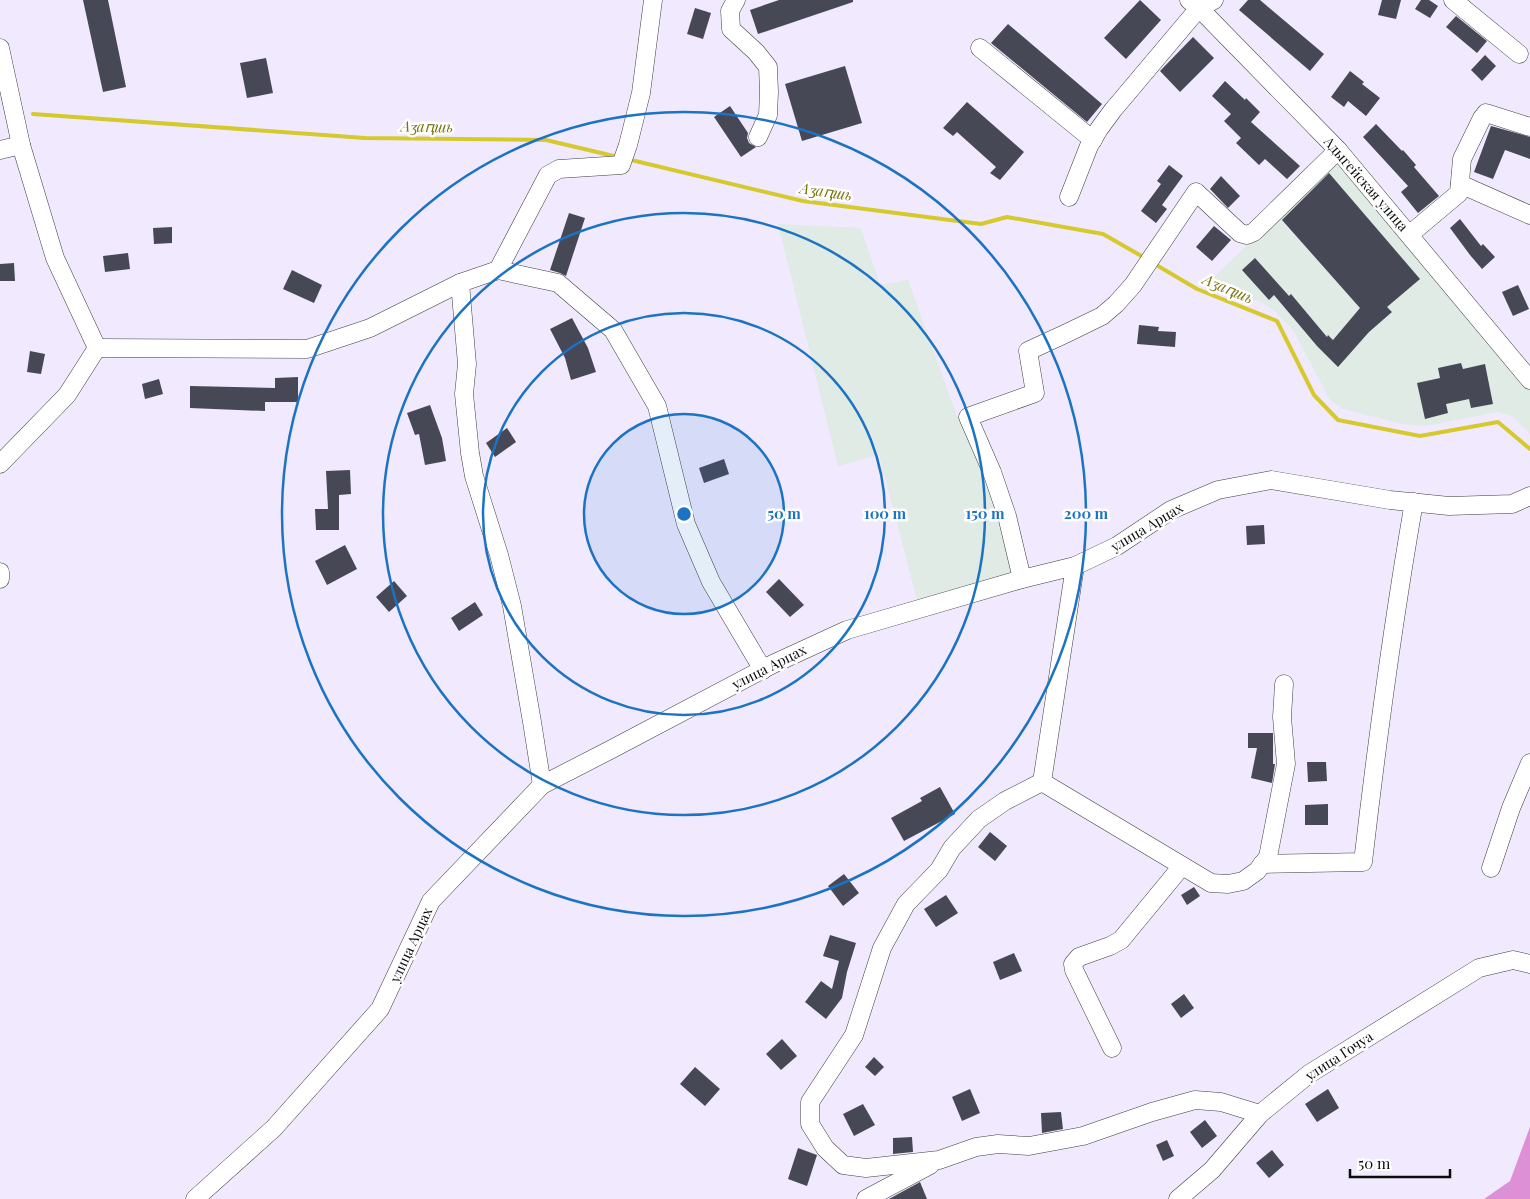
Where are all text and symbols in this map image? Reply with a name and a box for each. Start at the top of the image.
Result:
water label: Аӡаԥшь [399,116,453,136]
street label: Адыгейская улица [1319,132,1413,235]
water label: Аӡаԥшь [797,177,854,205]
water label: Аӡаԥшь [1198,268,1256,308]
street label: улица Арцах [1106,497,1187,556]
text: 50 m [767,503,801,523]
text: 100 m [864,503,907,523]
text: 150 m [965,503,1005,523]
text: 200 m [1064,503,1109,523]
centre of rings [675,505,693,523]
street label: улица Арцах [727,639,810,694]
street label: улица Арцах [384,903,437,986]
street label: улица Гочуа [1300,1027,1376,1085]
scale bar [1350,1146,1450,1178]
text: 50 m [1358,1153,1391,1173]

